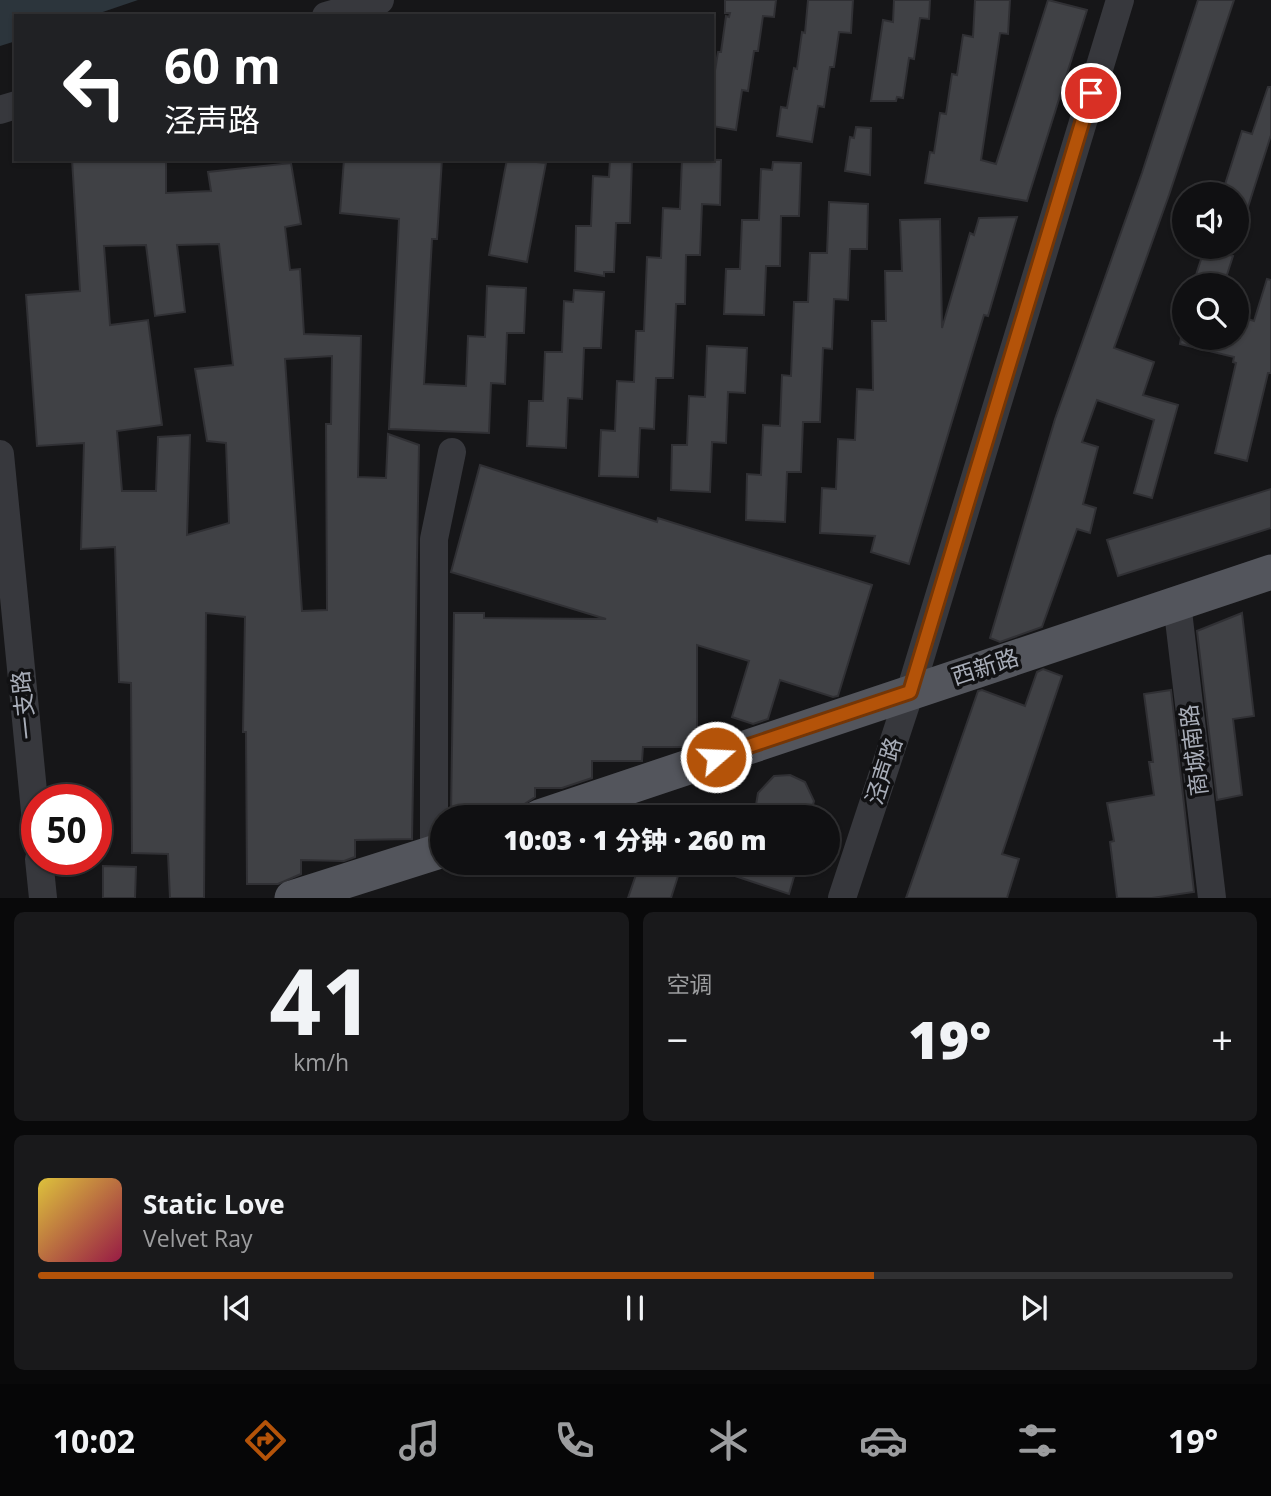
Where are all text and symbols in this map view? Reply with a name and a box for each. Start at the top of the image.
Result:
text: 60 m [164,32,281,98]
icon: left [49,42,140,133]
pin [1061,63,1121,123]
icon: arrive [1072,74,1110,112]
text: 泾声路 [164,98,260,141]
map controls [1172,182,1249,350]
button: sound [1172,182,1249,259]
button: search [1172,273,1249,350]
street label: 西新路 [947,640,1022,692]
street label: 一支路 [3,669,43,741]
street label: 商城南路 [1172,703,1214,798]
position arrow [679,720,753,794]
street label: 泾声路 [857,733,909,808]
speed limit sign: 50 [21,784,112,875]
text: 10:03 · 1 分钟 · 260 m [504,822,766,858]
text: 41 [269,938,373,1062]
text: 空调 [667,968,713,1000]
text: 19° [908,1003,991,1074]
text: − [667,1013,688,1065]
text: + [1211,1013,1233,1065]
text: km/h [293,1046,349,1078]
text: Static Love [143,1186,285,1222]
text: Velvet Ray [143,1222,253,1254]
icon: previous [218,1289,256,1327]
icon: pause [616,1289,654,1327]
icon: next [1015,1289,1053,1327]
icon: directions [241,1416,290,1465]
icon: music [395,1416,444,1465]
icon: phone [550,1416,599,1465]
icon: climate [704,1416,753,1465]
icon: car [859,1416,908,1465]
icon: filters [1013,1416,1062,1465]
text: 10:02 [53,1419,135,1462]
text: 19° [1168,1419,1218,1462]

